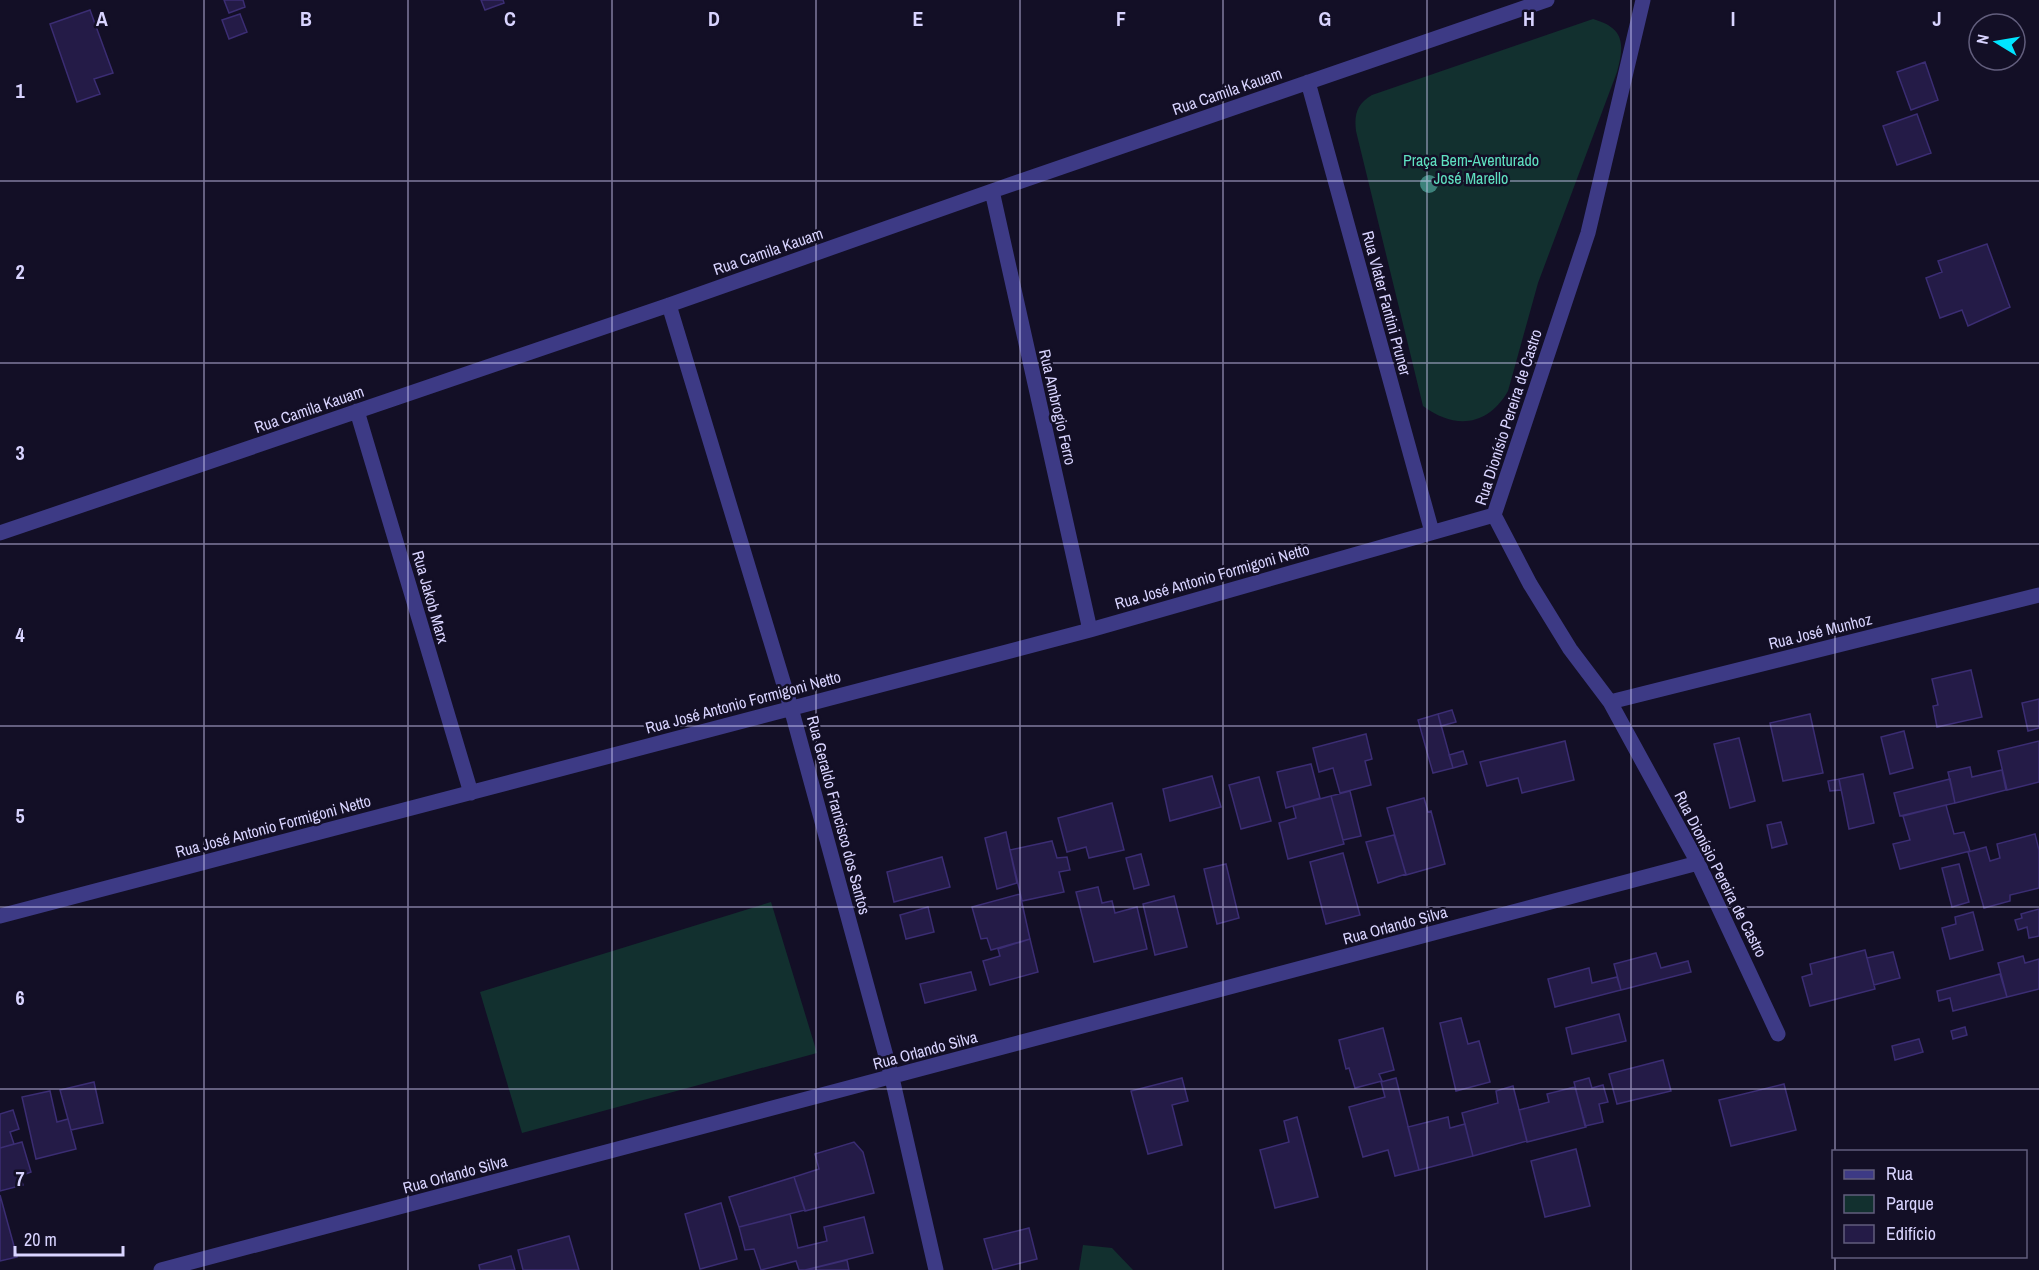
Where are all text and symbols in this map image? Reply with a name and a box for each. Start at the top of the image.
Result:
text: A [96,5,108,32]
text: B [300,5,312,32]
text: C [504,5,516,32]
text: D [708,5,720,32]
text: E [913,5,924,32]
text: F [1116,5,1126,32]
text: G [1319,5,1331,32]
text: H [1523,5,1535,32]
text: I [1731,5,1735,32]
text: J [1932,5,1942,32]
north arrow [1967,12,2027,72]
text: N [1971,32,1994,46]
street label: Rua Camila Kauam [1169,62,1285,120]
text: 1 [15,77,25,104]
park label: Praça Bem-Aventurado José Marello [1403,149,1539,189]
street label: Rua Camila Kauam [710,222,826,280]
street label: Rua Vlater Fantini Pruner [1357,228,1417,378]
text: 2 [15,258,25,285]
street label: Rua Dionísio Pereira de Castro [1469,326,1547,508]
street label: Rua Ambrogio Ferro [1034,347,1082,467]
street label: Rua Camila Kauam [251,380,367,438]
text: 3 [15,439,25,466]
street label: Rua José Antonio Formigoni Netto [1112,538,1312,614]
street label: Rua Jakob Marx [407,548,455,646]
street label: Rua José Munhoz [1766,607,1874,654]
text: 4 [15,621,25,648]
street label: Rua José Antonio Formigoni Netto [643,665,843,739]
street label: Rua Geraldo Francisco dos Santos [802,713,876,917]
street label: Rua Dionísio Pereira de Castro [1669,787,1773,961]
street label: Rua José Antonio Formigoni Netto [173,789,373,863]
text: 5 [15,802,25,829]
street label: Rua Orlando Silva [1340,900,1450,949]
text: 6 [15,984,25,1011]
street label: Rua Orlando Silva [870,1025,980,1074]
street label: Rua Orlando Silva [400,1149,510,1198]
legend [1832,1150,2027,1258]
text: Rua [1886,1161,1913,1186]
text: 7 [15,1165,25,1192]
text: Parque [1886,1191,1934,1216]
scale bar [15,1219,123,1257]
text: Edifício [1886,1221,1936,1246]
text: 20 m [24,1227,57,1252]

